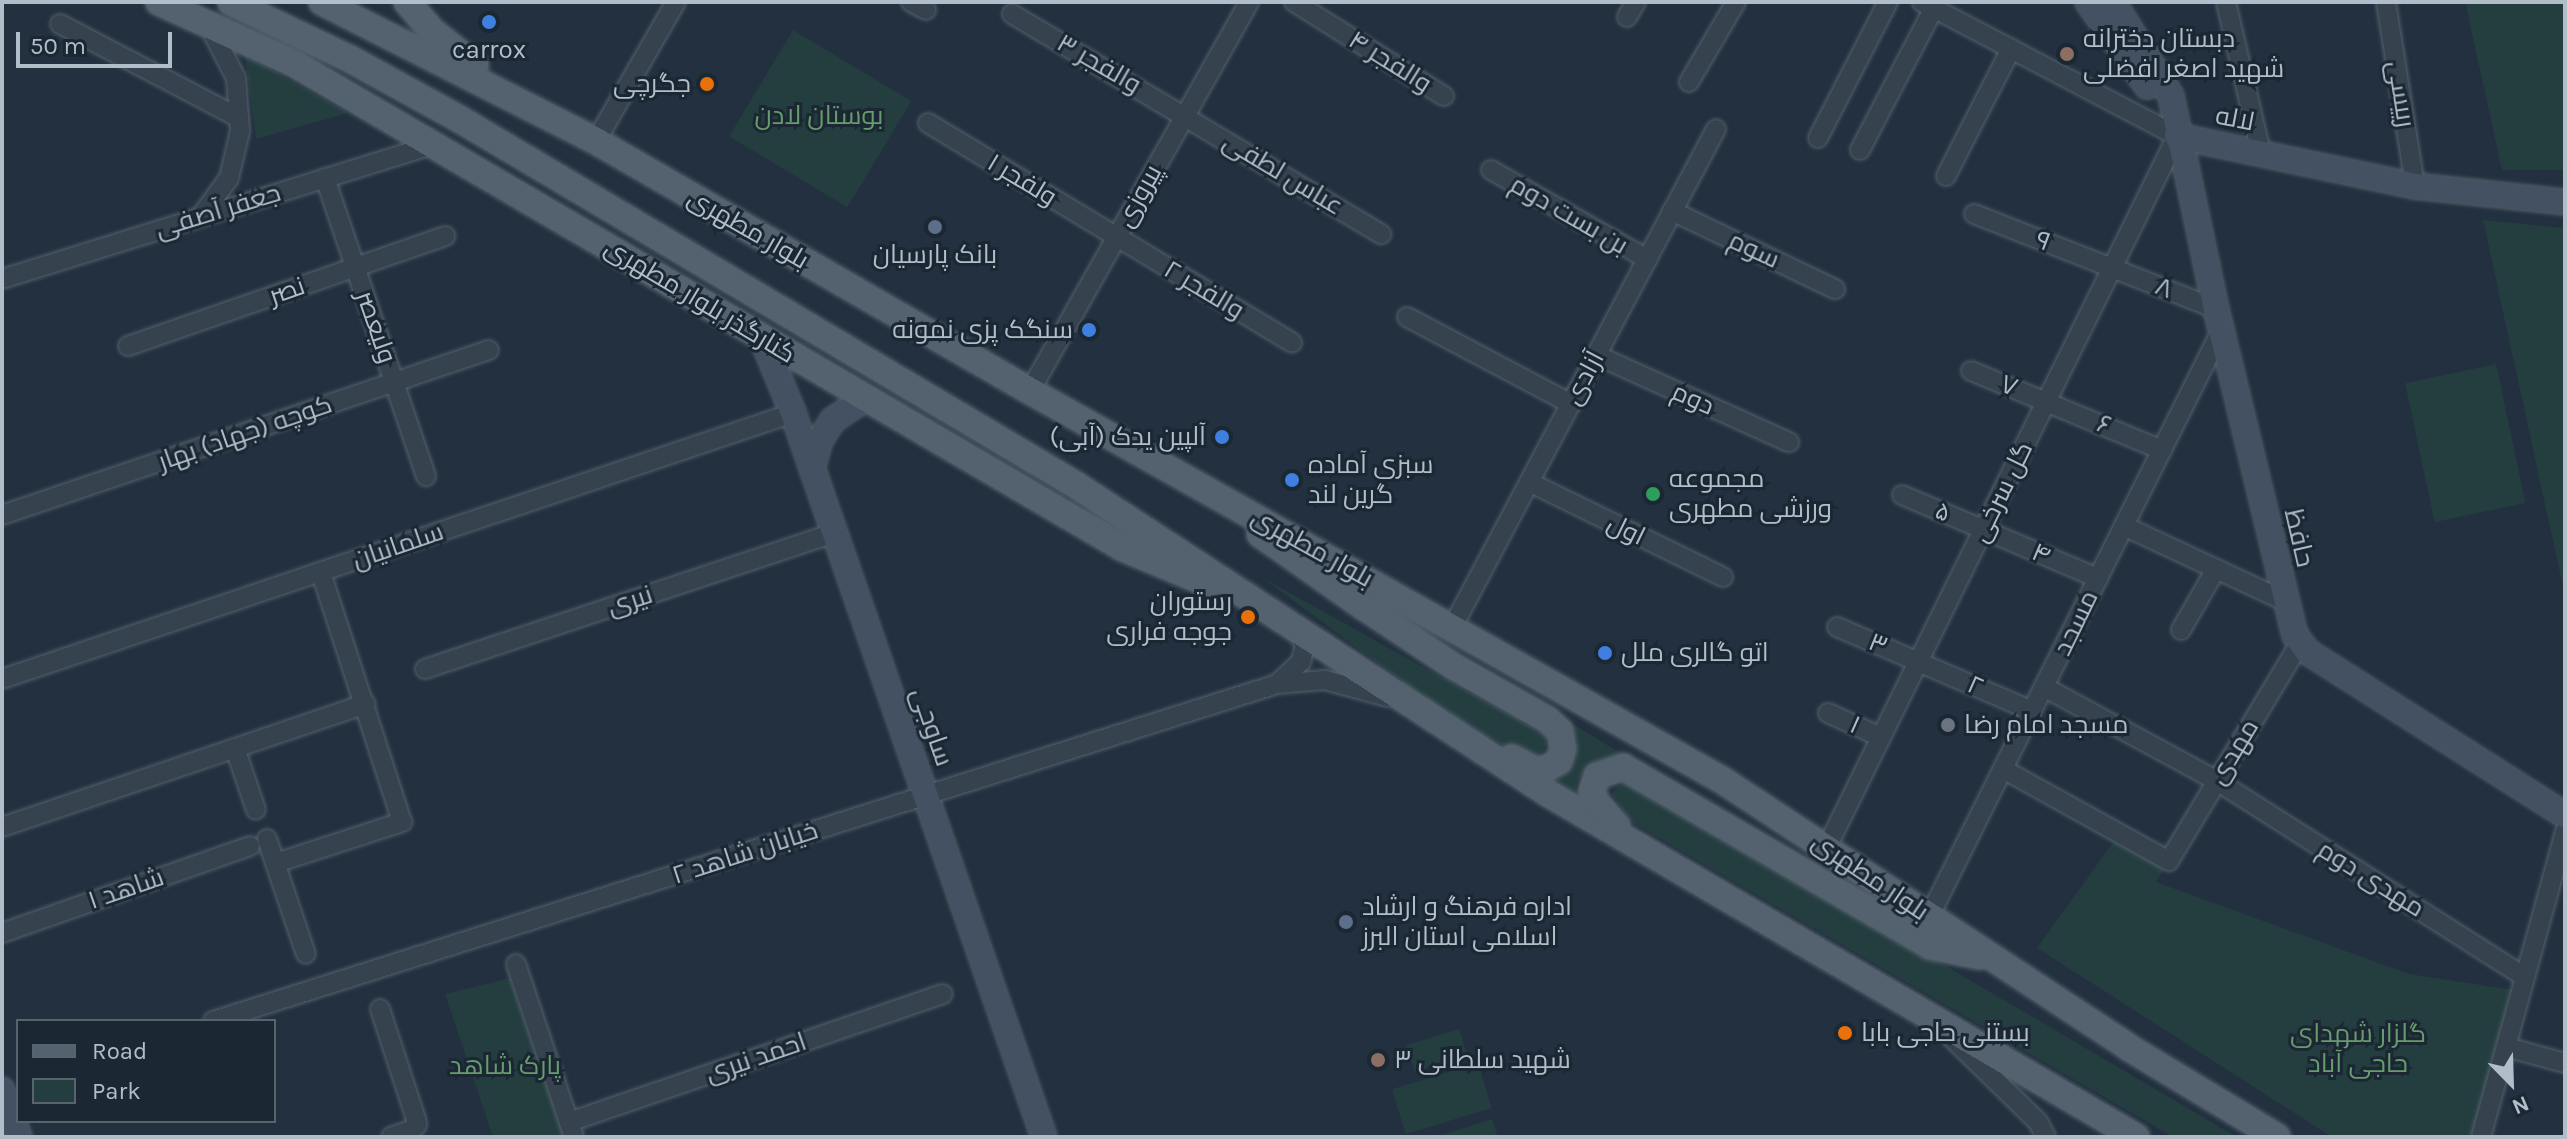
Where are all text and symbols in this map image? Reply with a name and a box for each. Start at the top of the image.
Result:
marker: carrox [480,13,498,31]
scale bar [20,16,176,66]
place label: دبستان دخترانه شهید اصغر افضلی [2083,23,2284,84]
street label: والفجر ۴ [1343,24,1437,100]
street label: والفجر ۳ [1051,27,1147,101]
text: 50 m [30,32,86,60]
place label: carrox [452,34,526,66]
marker: دبستان دخترانه شهید اصغر افضلی [2058,45,2076,63]
street label: رییسی [2380,59,2422,129]
place label: جگرچی [613,68,691,100]
marker: جگرچی [698,75,716,93]
park label: بوستان لادن [755,100,883,132]
street label: لاله [2213,100,2257,138]
street label: عباس لطفی [1217,126,1349,222]
street label: ولفجر ۱ [982,147,1062,213]
street label: پیروزی [1109,159,1169,233]
street label: بن بست دوم [1504,169,1634,261]
street label: جعفر آصفی [152,177,284,245]
street label: بلوار مطهری [682,182,814,276]
marker: بانک پارسیان [926,218,944,236]
street label: ۹ [2031,224,2055,258]
street label: سوم [1723,225,1785,275]
street label: کنارگذر بلوار مطهری [599,232,801,370]
place label: بانک پارسیان [873,239,997,271]
street label: والفجر ۲ [1158,254,1250,326]
street label: نصر [265,270,309,312]
street label: ۸ [2151,271,2177,305]
street label: ولیعصر [349,287,403,367]
place label: سنگک پزی نمونه [892,314,1073,346]
marker: سنگک پزی نمونه [1080,321,1098,339]
street label: آزادی [1557,346,1611,410]
street label: ۷ [1996,369,2022,403]
street label: دوم [1667,376,1719,422]
street label: کوچه (جهاد) بهار [154,389,336,477]
street label: ۶ [2092,408,2116,442]
place label: آلپین یدک (آبی) [1049,421,1206,453]
marker: آلپین یدک (آبی) [1213,428,1231,446]
street label: گل سرخی [1964,437,2040,547]
place label: سبزی آماده گرین لند [1308,449,1434,510]
place label: مجموعه ورزشی مطهری [1669,463,1832,524]
marker: سبزی آماده گرین لند [1283,471,1301,489]
marker: مجموعه ورزشی مطهری [1644,485,1662,503]
street label: ۵ [1930,495,1956,529]
street label: بلوار مطهری [1246,502,1378,594]
street label: حافظ [2277,506,2321,570]
street label: اول [1602,508,1650,552]
street label: سلمانیان [348,516,448,576]
street label: ۴ [2027,536,2055,572]
street label: نیری [603,579,657,623]
street label: مسجد [2047,585,2105,661]
place label: رستوران جوجه فراری [1106,586,1232,648]
marker: رستوران جوجه فراری [1239,608,1257,626]
street label: ۳ [1864,626,1892,662]
place label: اتو گالری ملل [1621,637,1769,669]
marker: اتو گالری ملل [1596,644,1614,662]
street label: ۲ [1962,669,1988,703]
street label: ساوجی [904,684,960,770]
street label: ۱ [1845,709,1865,741]
place label: مسجد امام رضا [1964,709,2128,741]
street label: مهدی [2202,714,2266,790]
marker: مسجد امام رضا [1939,716,1957,734]
street label: خیابان شاهد ۲ [668,815,822,891]
street label: بلوار مطهری [1806,826,1934,928]
street label: مهدی دوم [2312,834,2430,924]
street label: شاهد ۱ [84,862,168,916]
place label: اداره فرهنگ و ارشاد اسلامی استان البرز [1362,891,1572,952]
marker: اداره فرهنگ و ارشاد اسلامی استان البرز [1337,913,1355,931]
place label: بستنی حاجی بابا [1861,1017,2030,1049]
park label: گلزار شهدای حاجی آباد [2290,1018,2426,1080]
legend [16,1019,276,1123]
marker: بستنی حاجی بابا [1836,1024,1854,1042]
street label: احمد نیری [701,1026,811,1090]
text: Road [92,1037,147,1065]
north arrow [2471,1043,2551,1123]
place label: شهید سلطانی ۳ [1394,1044,1571,1076]
park label: پارک شاهد [449,1050,561,1082]
marker: شهید سلطانی ۳ [1369,1051,1387,1069]
text: Park [92,1077,141,1105]
text: N [2508,1090,2533,1120]

